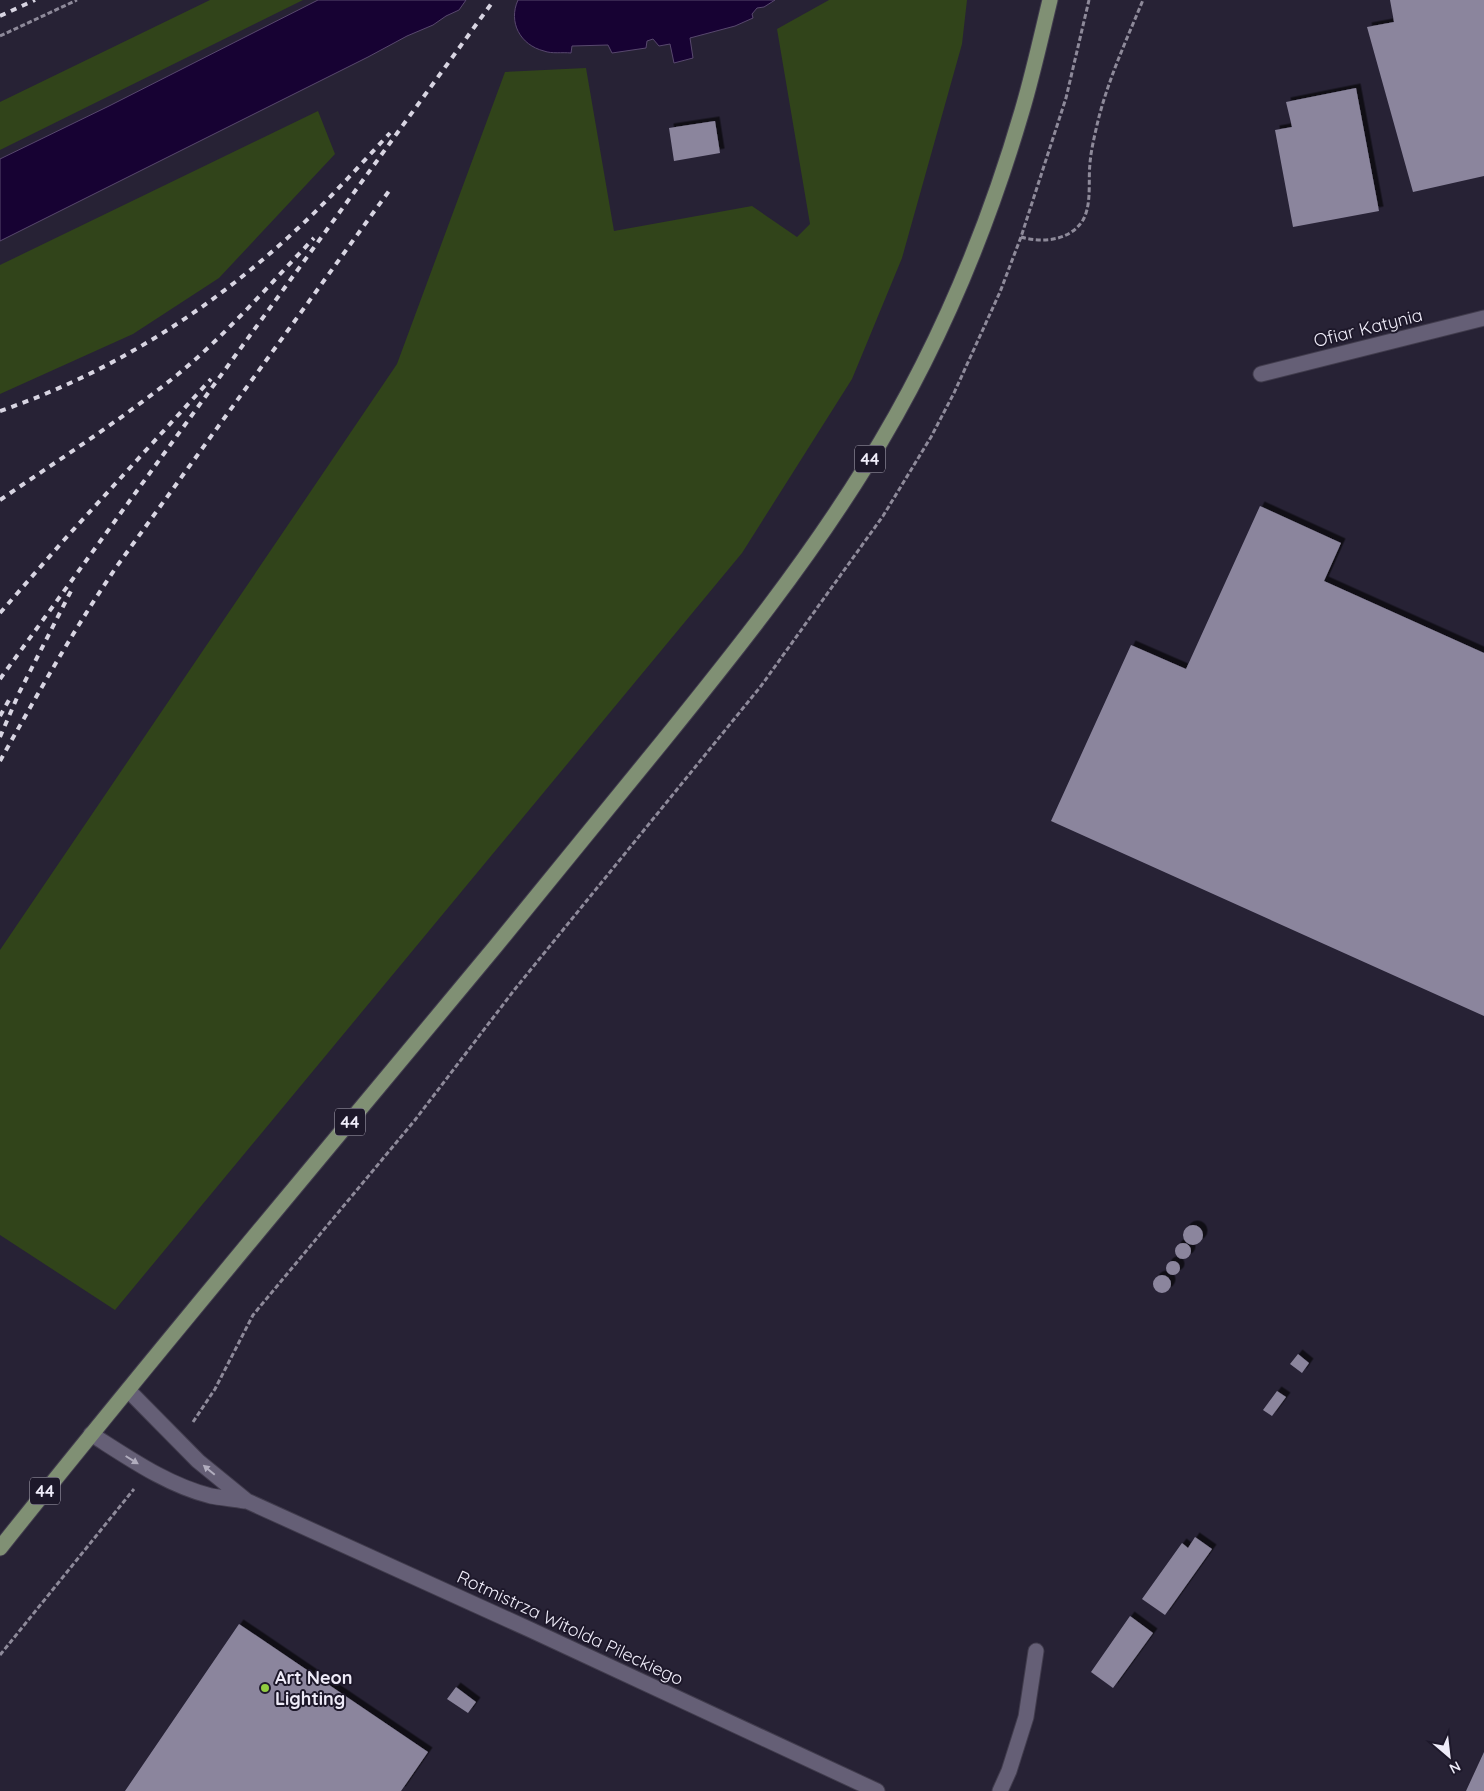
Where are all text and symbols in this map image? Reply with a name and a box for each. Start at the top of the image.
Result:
street label: Ofiar Katynia [1311,303,1425,352]
road number: 44 [855,446,885,472]
road number: 44 [335,1108,365,1136]
one-way arrow [126,1455,139,1464]
one-way arrow [204,1464,216,1476]
road number: 44 [30,1478,60,1504]
street label: Rotmistrza Witolda Pileckiego [453,1565,687,1690]
place label: Art Neon Lighting [275,1666,353,1710]
marker: Art Neon Lighting [259,1682,271,1694]
north arrow [1424,1731,1474,1781]
text: N [1446,1757,1464,1778]

